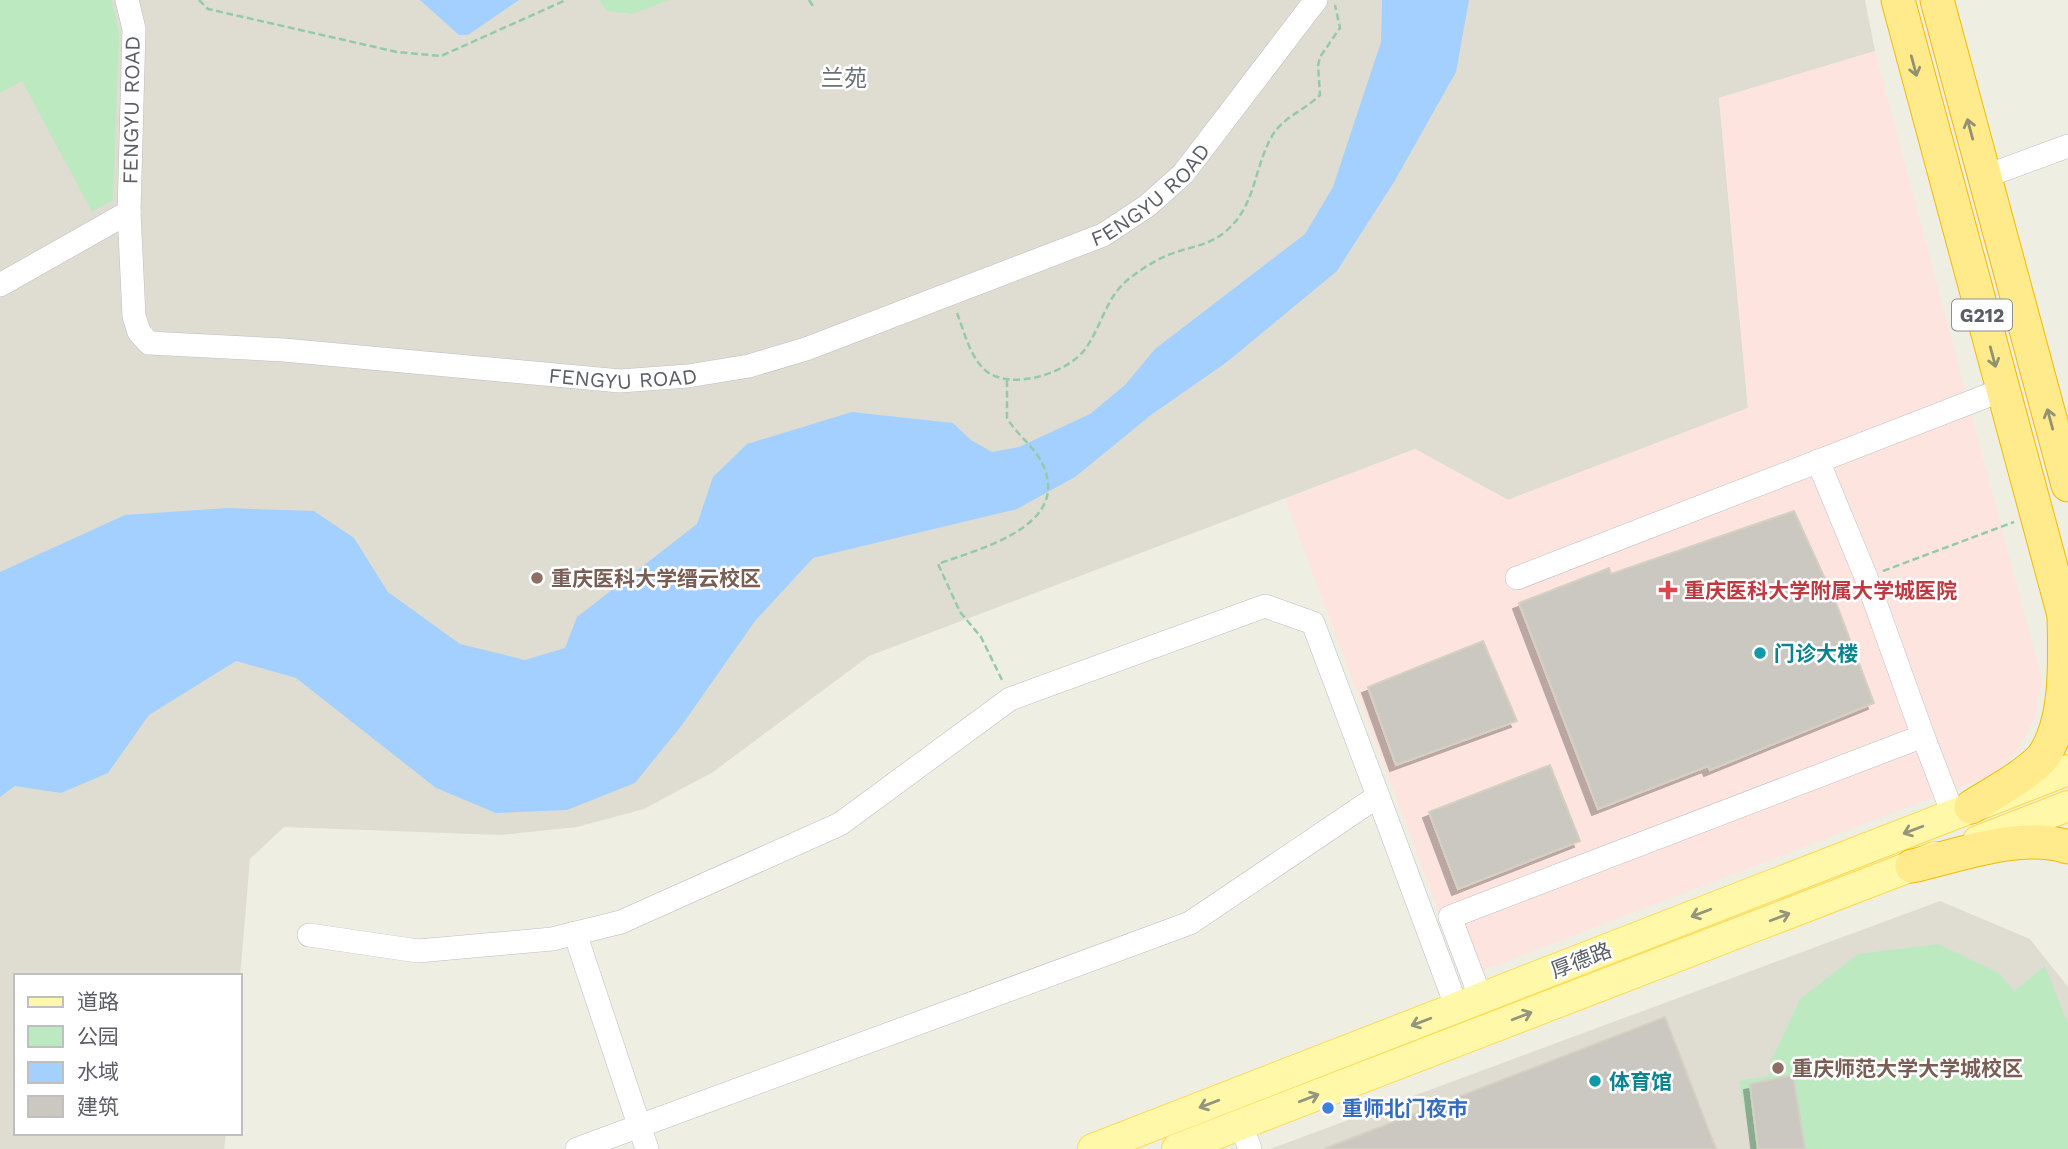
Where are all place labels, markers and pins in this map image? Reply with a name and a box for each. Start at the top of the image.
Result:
place label: 重庆医科大学缙云校区 [551,566,761,591]
marker: 重庆医科大学缙云校区 [529,570,545,586]
place label: 重庆医科大学附属大学城医院 [1684,578,1957,603]
marker: 重庆医科大学附属大学城医院 [1658,580,1678,600]
place label: 门诊大楼 [1774,641,1858,666]
marker: 门诊大楼 [1752,645,1768,661]
place label: 重庆师范大学大学城校区 [1792,1056,2023,1081]
marker: 重庆师范大学大学城校区 [1770,1060,1786,1076]
place label: 体育馆 [1609,1069,1672,1094]
marker: 体育馆 [1587,1073,1603,1089]
place label: 重师北门夜市 [1342,1096,1468,1121]
marker: 重师北门夜市 [1320,1100,1336,1116]

